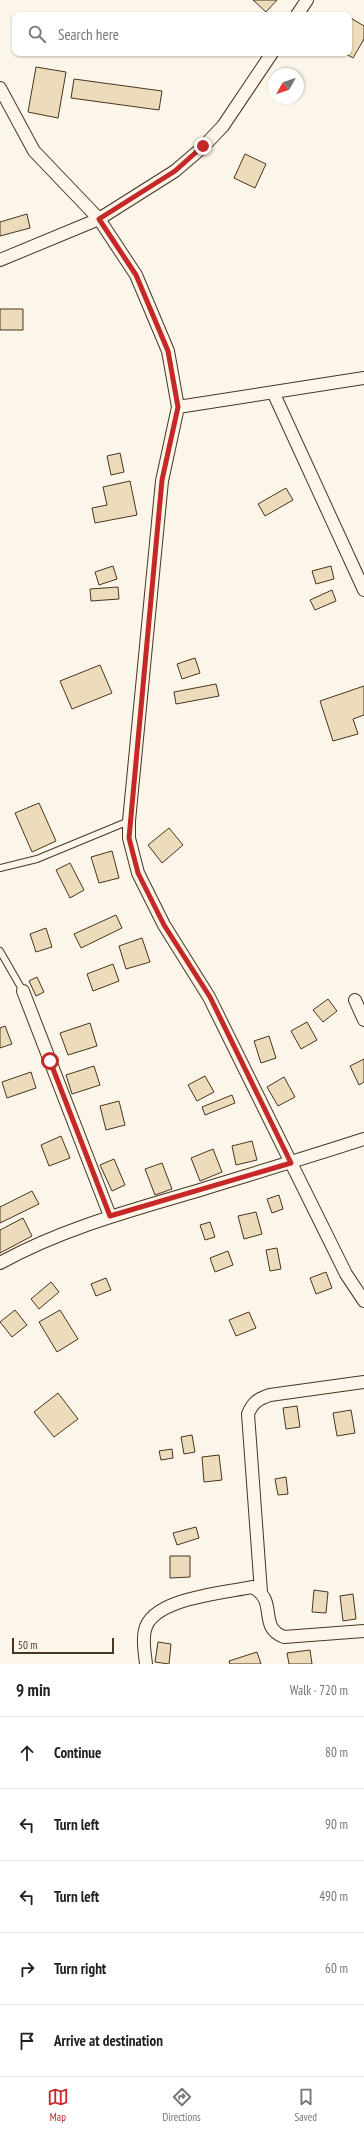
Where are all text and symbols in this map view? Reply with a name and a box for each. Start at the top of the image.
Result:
search box [12,12,352,56]
icon: search [26,23,48,45]
text: Search here [58,25,119,44]
north arrow [268,68,304,104]
route end [194,137,212,155]
route start [41,1052,59,1070]
scale bar [12,1636,114,1655]
text: 50 m [18,1638,37,1652]
text: 9 min [16,1679,50,1701]
text: Walk · 720 m [290,1682,348,1699]
icon: ahead [16,1742,38,1764]
text: Continue [54,1743,101,1762]
text: 80 m [325,1744,348,1761]
icon: left [16,1814,38,1836]
text: Turn left [54,1815,99,1834]
text: 90 m [325,1816,348,1833]
icon: left [16,1886,38,1908]
text: Turn left [54,1887,99,1906]
text: 490 m [319,1888,348,1905]
icon: right [16,1958,38,1980]
text: Turn right [54,1959,106,1978]
text: 60 m [325,1960,348,1977]
icon: arrive [16,2030,38,2052]
text: Arrive at destination [54,2031,163,2050]
tab: Map [47,2086,69,2124]
tab: Directions [163,2086,201,2124]
tab: Saved [294,2086,317,2124]

